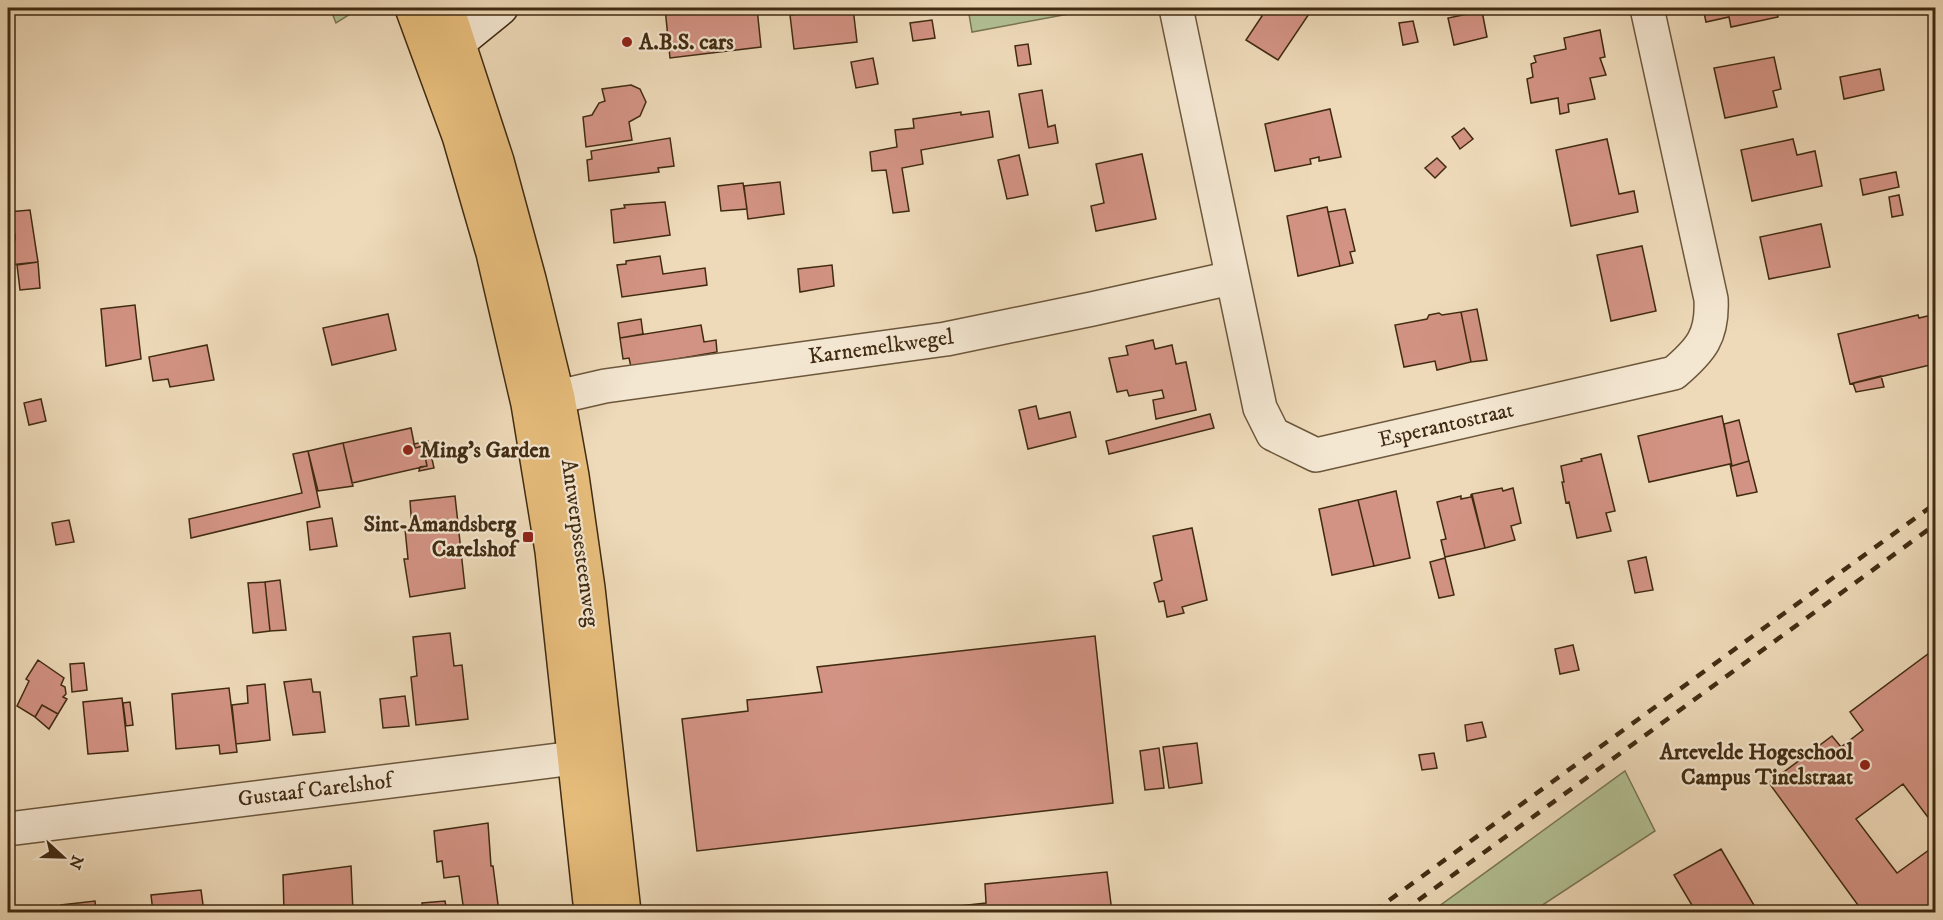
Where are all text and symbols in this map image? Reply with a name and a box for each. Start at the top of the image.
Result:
place label: A.B.S. cars [638,29,734,56]
marker: A.B.S. cars [620,35,634,49]
street label: Karnemelkwegel [807,323,956,371]
street label: Esperantostraat [1376,396,1516,454]
place label: Ming's Garden [420,437,551,464]
marker: Ming's Garden [401,443,415,457]
street label: Antwerpsesteenweg [555,457,605,629]
place label: Sint-Amandsberg Carelshof [363,511,520,563]
marker: Sint-Amandsberg Carelshof [521,530,535,544]
place label: Artevelde Hogeschool Campus Tinelstraat [1659,739,1853,791]
marker: Artevelde Hogeschool Campus Tinelstraat [1858,758,1872,772]
street label: Gustaaf Carelshof [236,767,398,813]
north arrow [33,827,93,887]
text: N [64,852,88,872]

